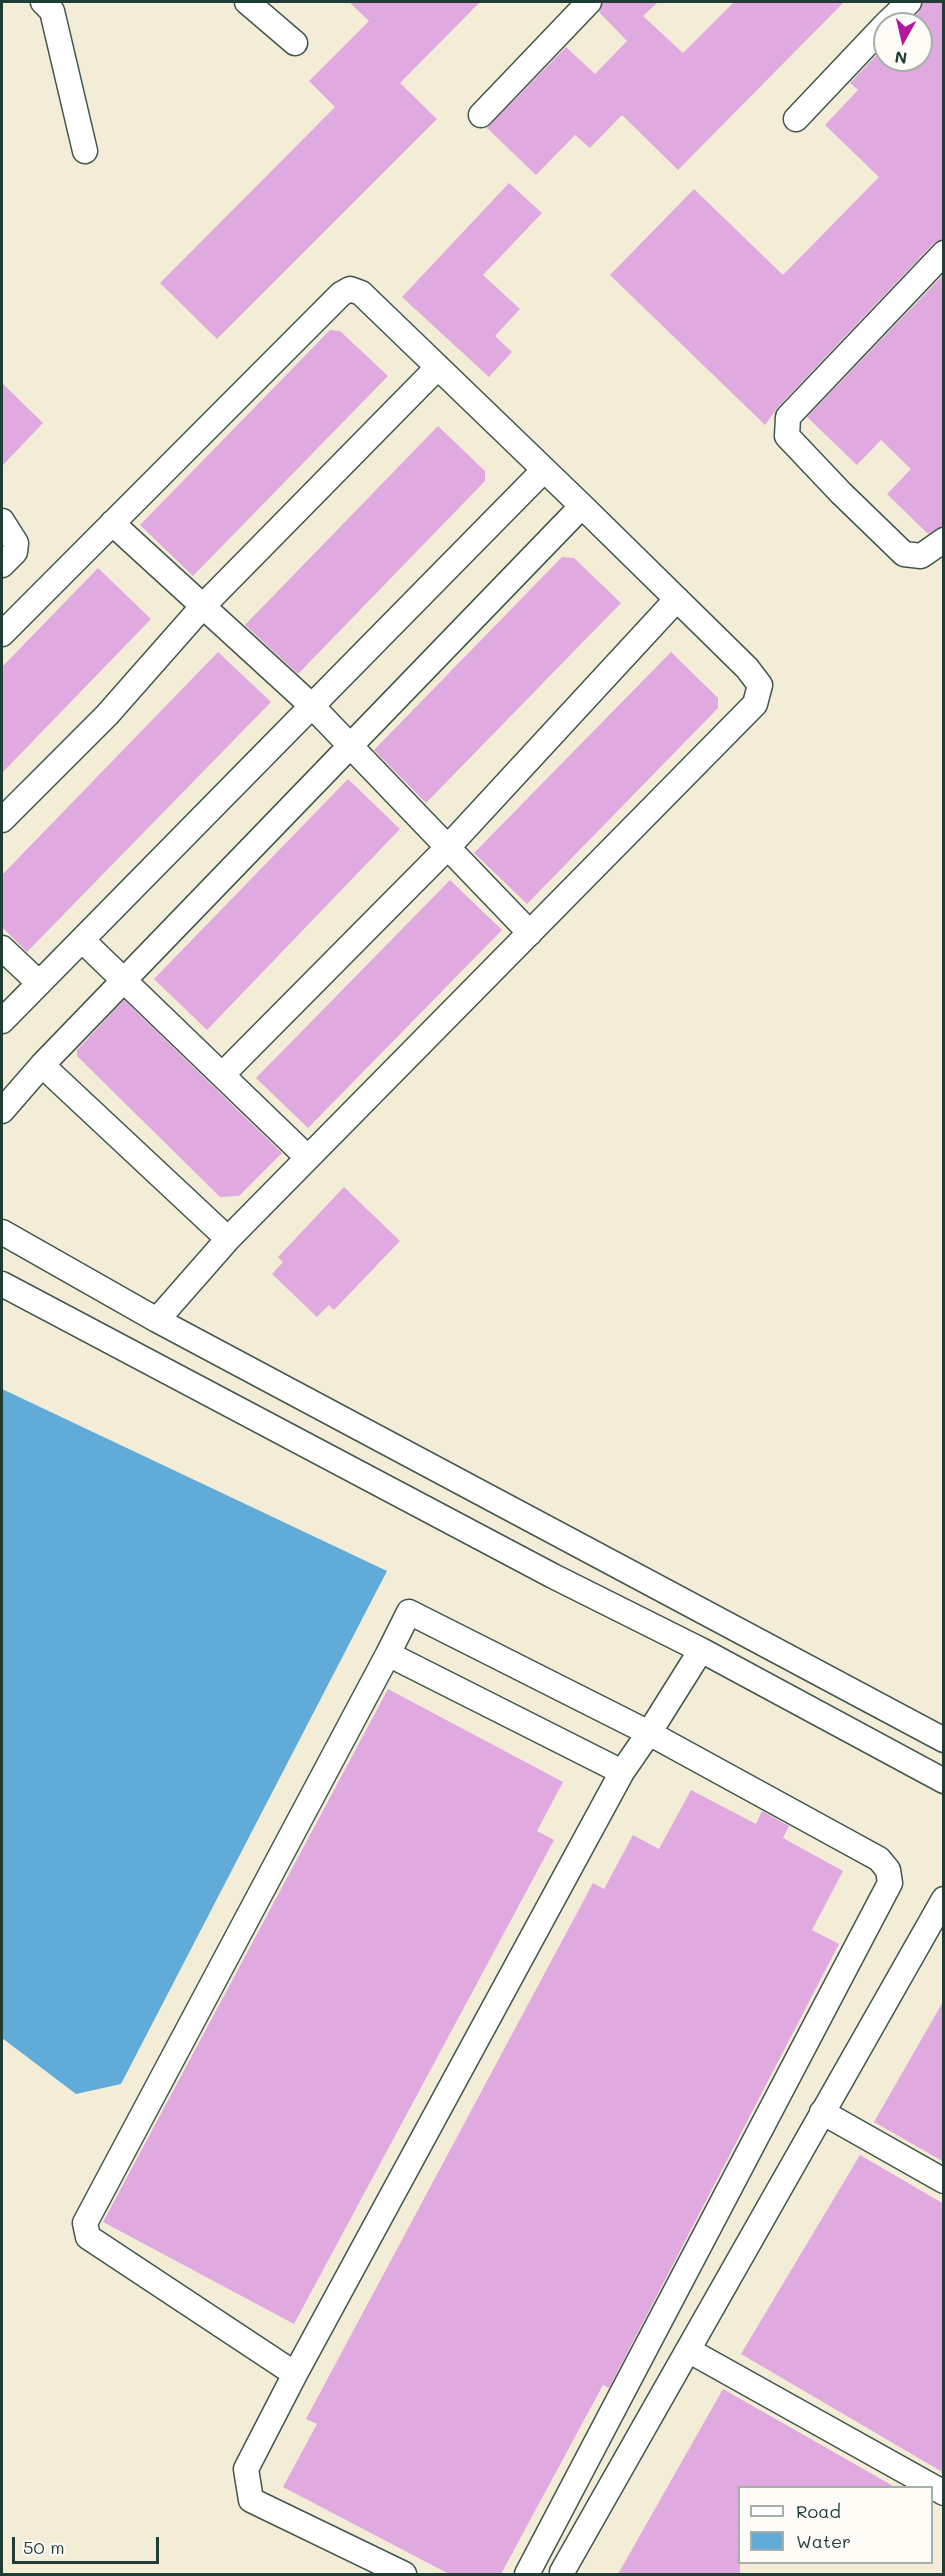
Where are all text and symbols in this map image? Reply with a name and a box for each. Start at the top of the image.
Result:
north arrow [873,12,933,72]
text: N [893,47,908,70]
legend [738,2486,933,2564]
text: Road [796,2499,841,2523]
scale bar [15,2525,162,2563]
text: Water [796,2529,851,2553]
text: 50 m [23,2535,65,2559]

